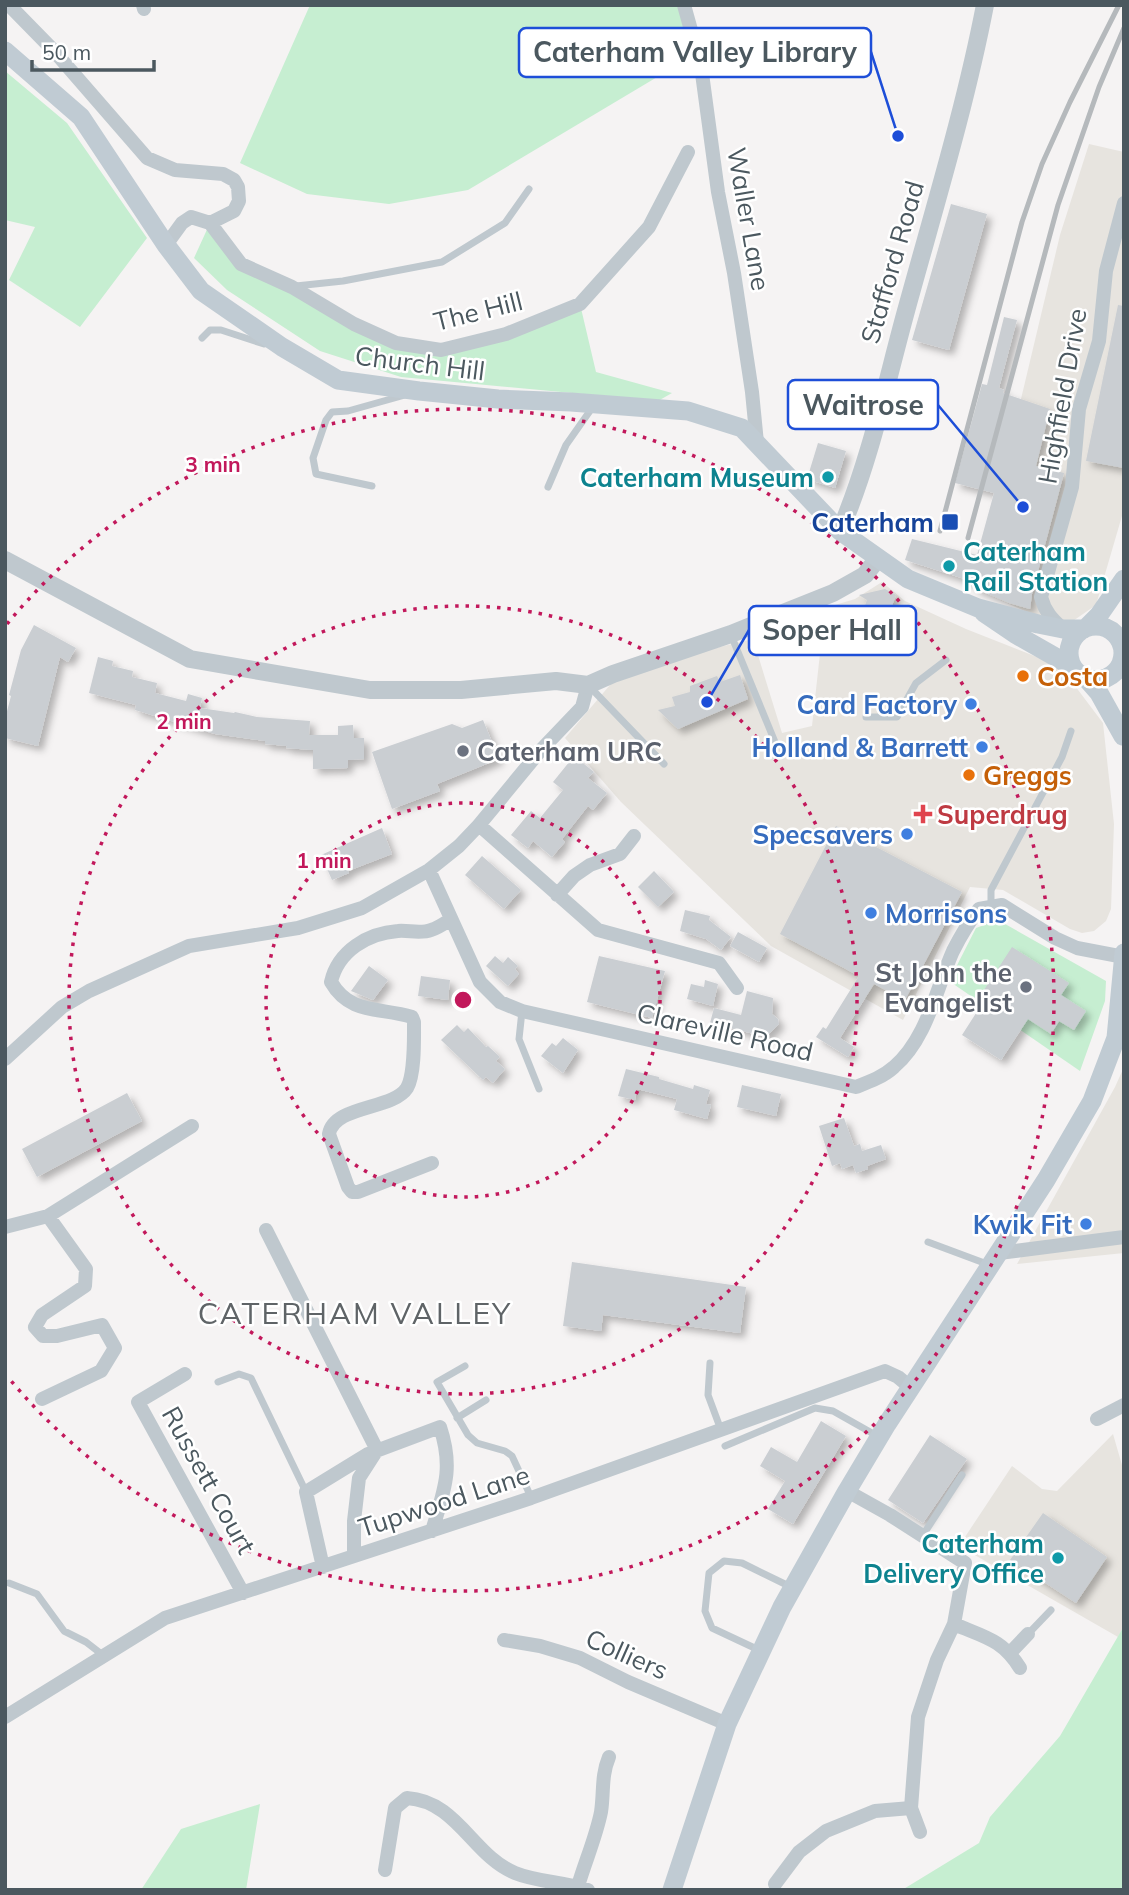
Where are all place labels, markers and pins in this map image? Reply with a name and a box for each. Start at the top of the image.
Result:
callout: Caterham Valley Library [519,28,871,77]
callout: Waitrose [788,380,938,429]
place label: Caterham Museum [580,461,814,494]
marker: Caterham Museum [820,469,836,485]
place label: Caterham [811,506,934,539]
marker: Caterham [940,512,960,532]
place label: Caterham Rail Station [963,535,1108,598]
marker: Caterham Rail Station [941,558,957,574]
callout: Soper Hall [749,606,916,655]
place label: Costa [1037,660,1108,693]
marker: Costa [1015,668,1031,684]
place label: Card Factory [796,688,958,721]
marker: Card Factory [963,696,979,712]
place label: Holland & Barrett [751,731,968,764]
place label: Caterham URC [477,735,662,768]
marker: Holland & Barrett [974,739,990,755]
marker: Caterham URC [455,743,471,759]
place label: Greggs [983,759,1072,792]
marker: Greggs [961,767,977,783]
place label: Superdrug [937,798,1068,831]
marker: Superdrug [915,806,931,822]
place label: Specsavers [752,818,893,851]
marker: Specsavers [899,826,915,842]
place label: Morrisons [885,897,1007,930]
marker: Morrisons [863,905,879,921]
place label: St John the Evangelist [875,956,1012,1019]
marker: St John the Evangelist [1018,979,1034,995]
centre of rings [451,988,475,1012]
place label: Kwik Fit [973,1208,1072,1241]
marker: Kwik Fit [1078,1216,1094,1232]
place label: Caterham Delivery Office [863,1527,1044,1590]
marker: Caterham Delivery Office [1050,1550,1066,1566]

